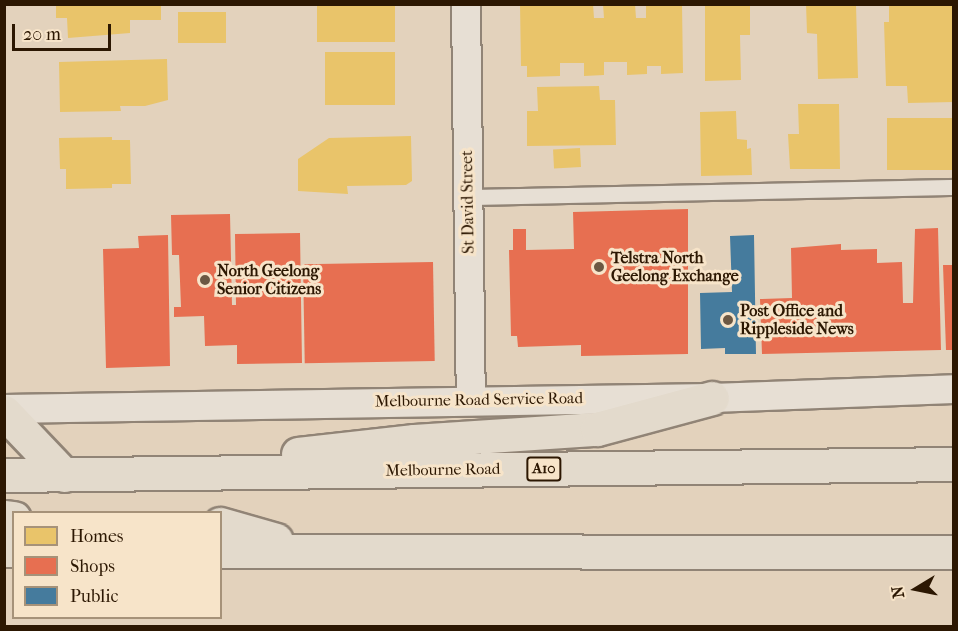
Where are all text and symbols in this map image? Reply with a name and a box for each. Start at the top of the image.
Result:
scale bar [15,12,114,50]
text: 20 m [23,24,61,45]
street label: St David Street [457,150,479,254]
place label: Telstra North Geelong Exchange [611,248,739,286]
marker: Telstra North Geelong Exchange [592,260,606,274]
place label: North Geelong Senior Citizens [217,261,321,299]
marker: North Geelong Senior Citizens [198,273,212,287]
place label: Post Office and Rippleside News [740,301,854,339]
marker: Post Office and Rippleside News [721,313,735,327]
street label: Melbourne Road Service Road [375,389,583,411]
road number: A10 [526,457,562,481]
street label: Melbourne Road [385,459,501,481]
legend [12,511,222,619]
text: Homes [70,526,124,547]
text: Shops [70,556,115,577]
north arrow [886,559,946,619]
text: N [887,585,908,600]
text: Public [70,586,118,607]

